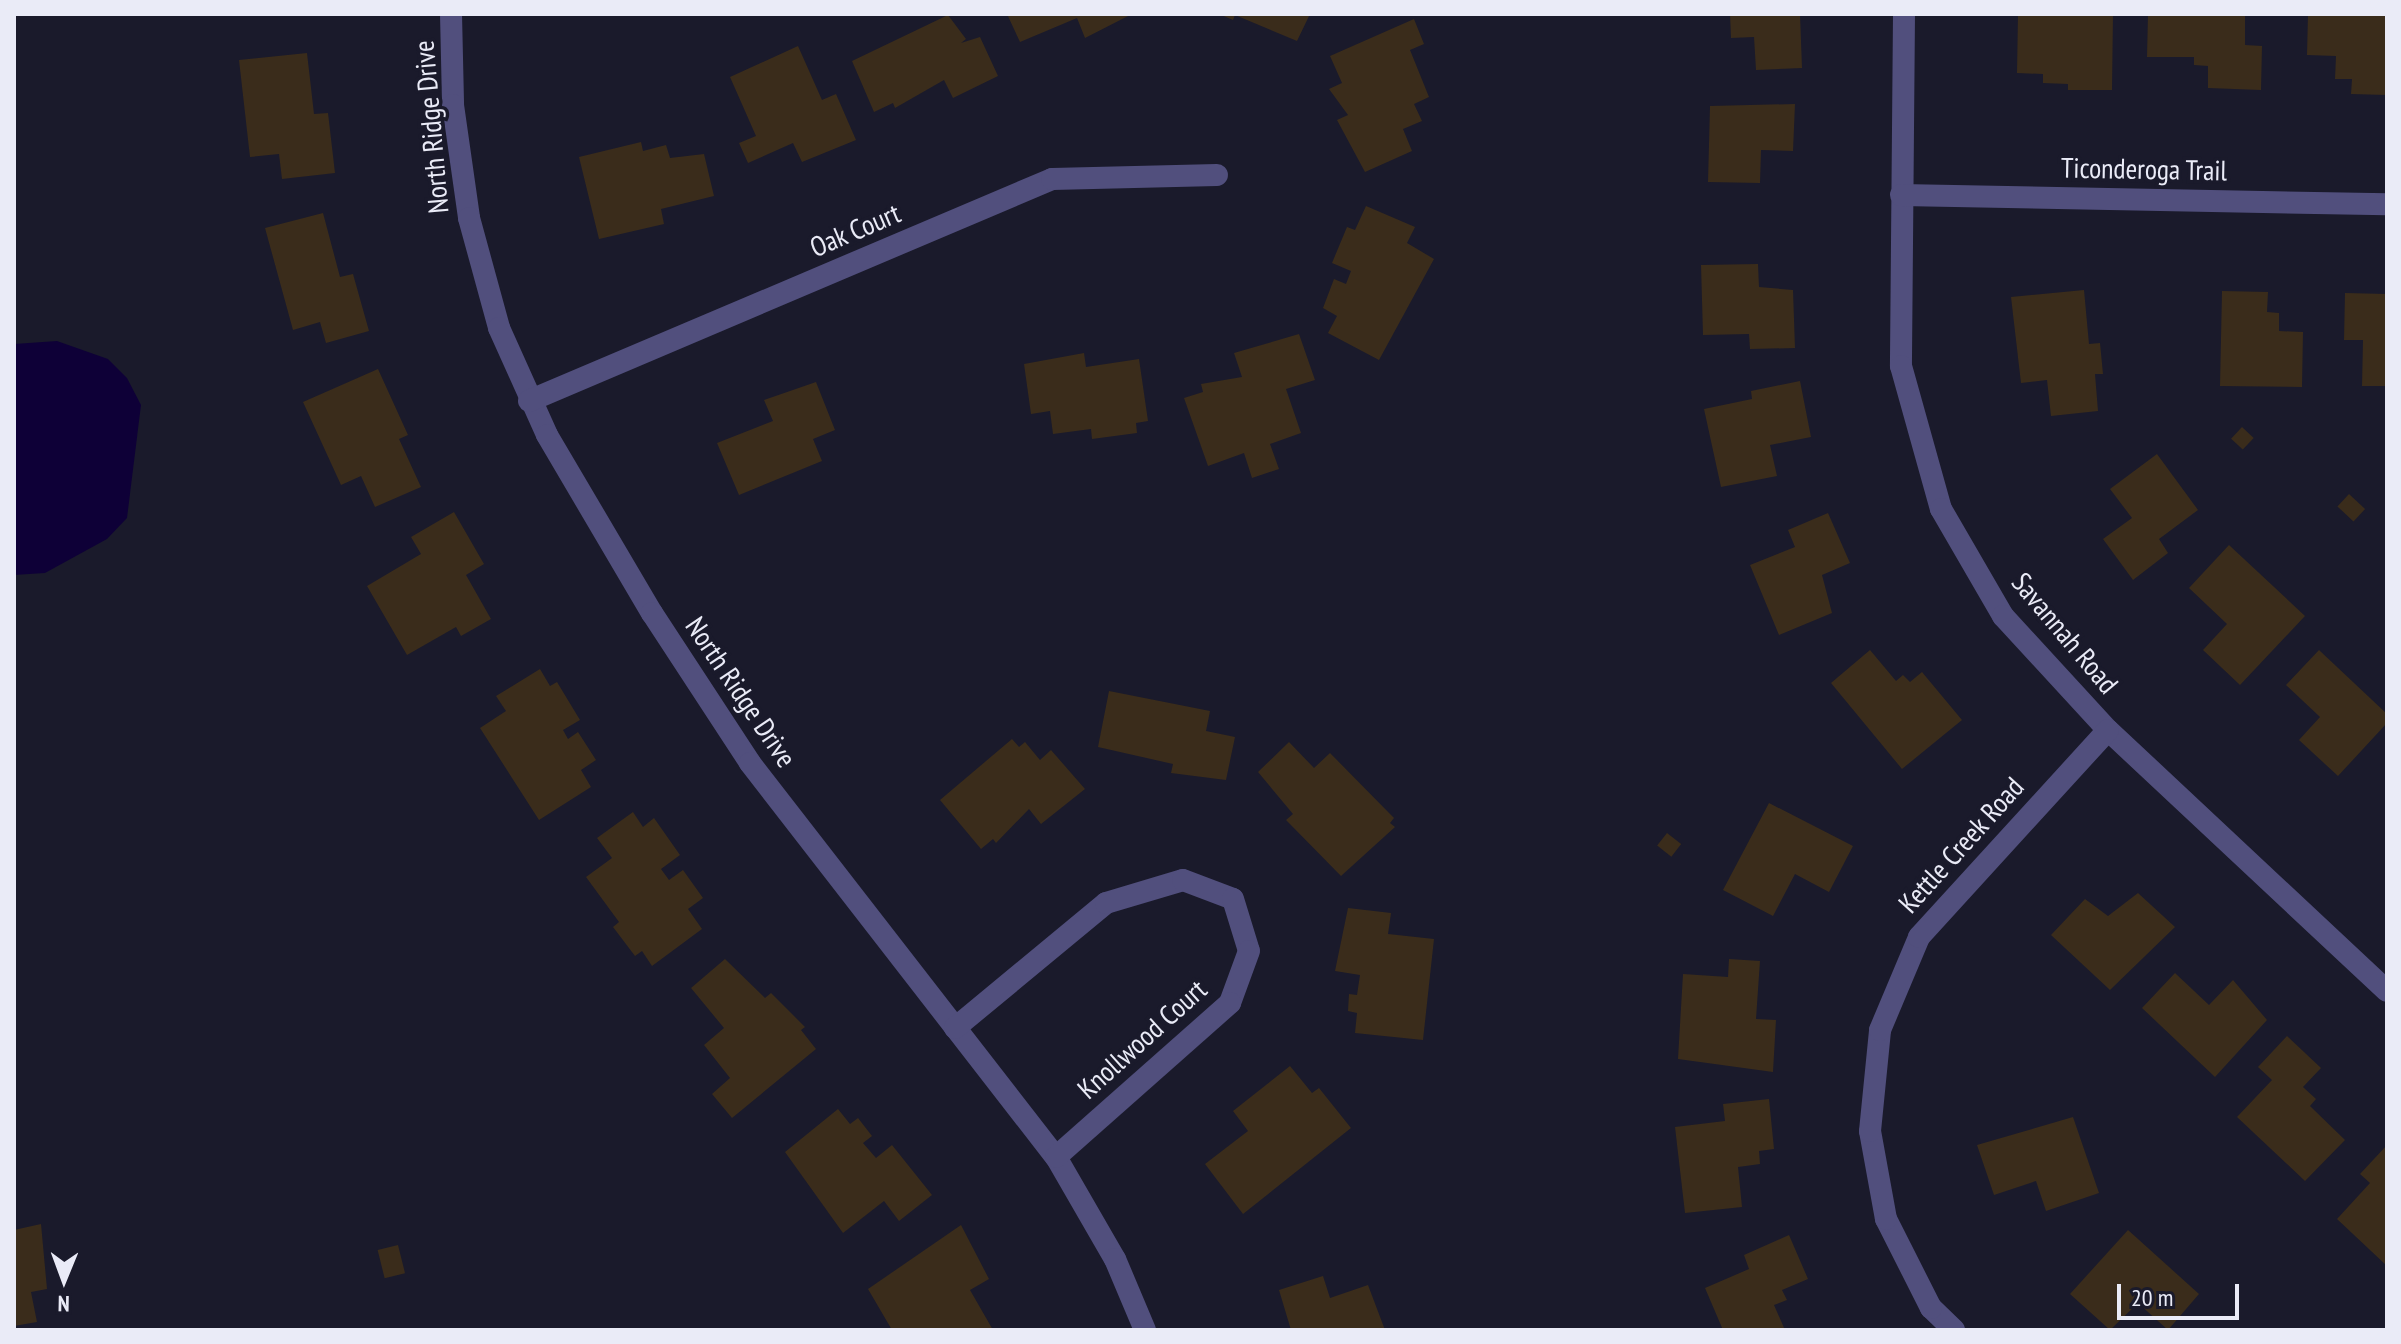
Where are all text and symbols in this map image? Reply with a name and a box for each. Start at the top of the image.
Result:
street label: North Ridge Drive [407,39,455,215]
street label: Ticonderoga Trail [2060,151,2228,187]
street label: Oak Court [804,196,906,264]
street label: Savannah Road [2005,566,2125,700]
street label: North Ridge Drive [679,611,803,773]
street label: Kettle Creek Road [1891,770,2031,920]
street label: Knollwood Court [1071,972,1213,1106]
north arrow [24,1240,104,1320]
scale bar [2121,1268,2243,1318]
text: 20 m [2131,1282,2173,1313]
text: N [57,1290,70,1318]

